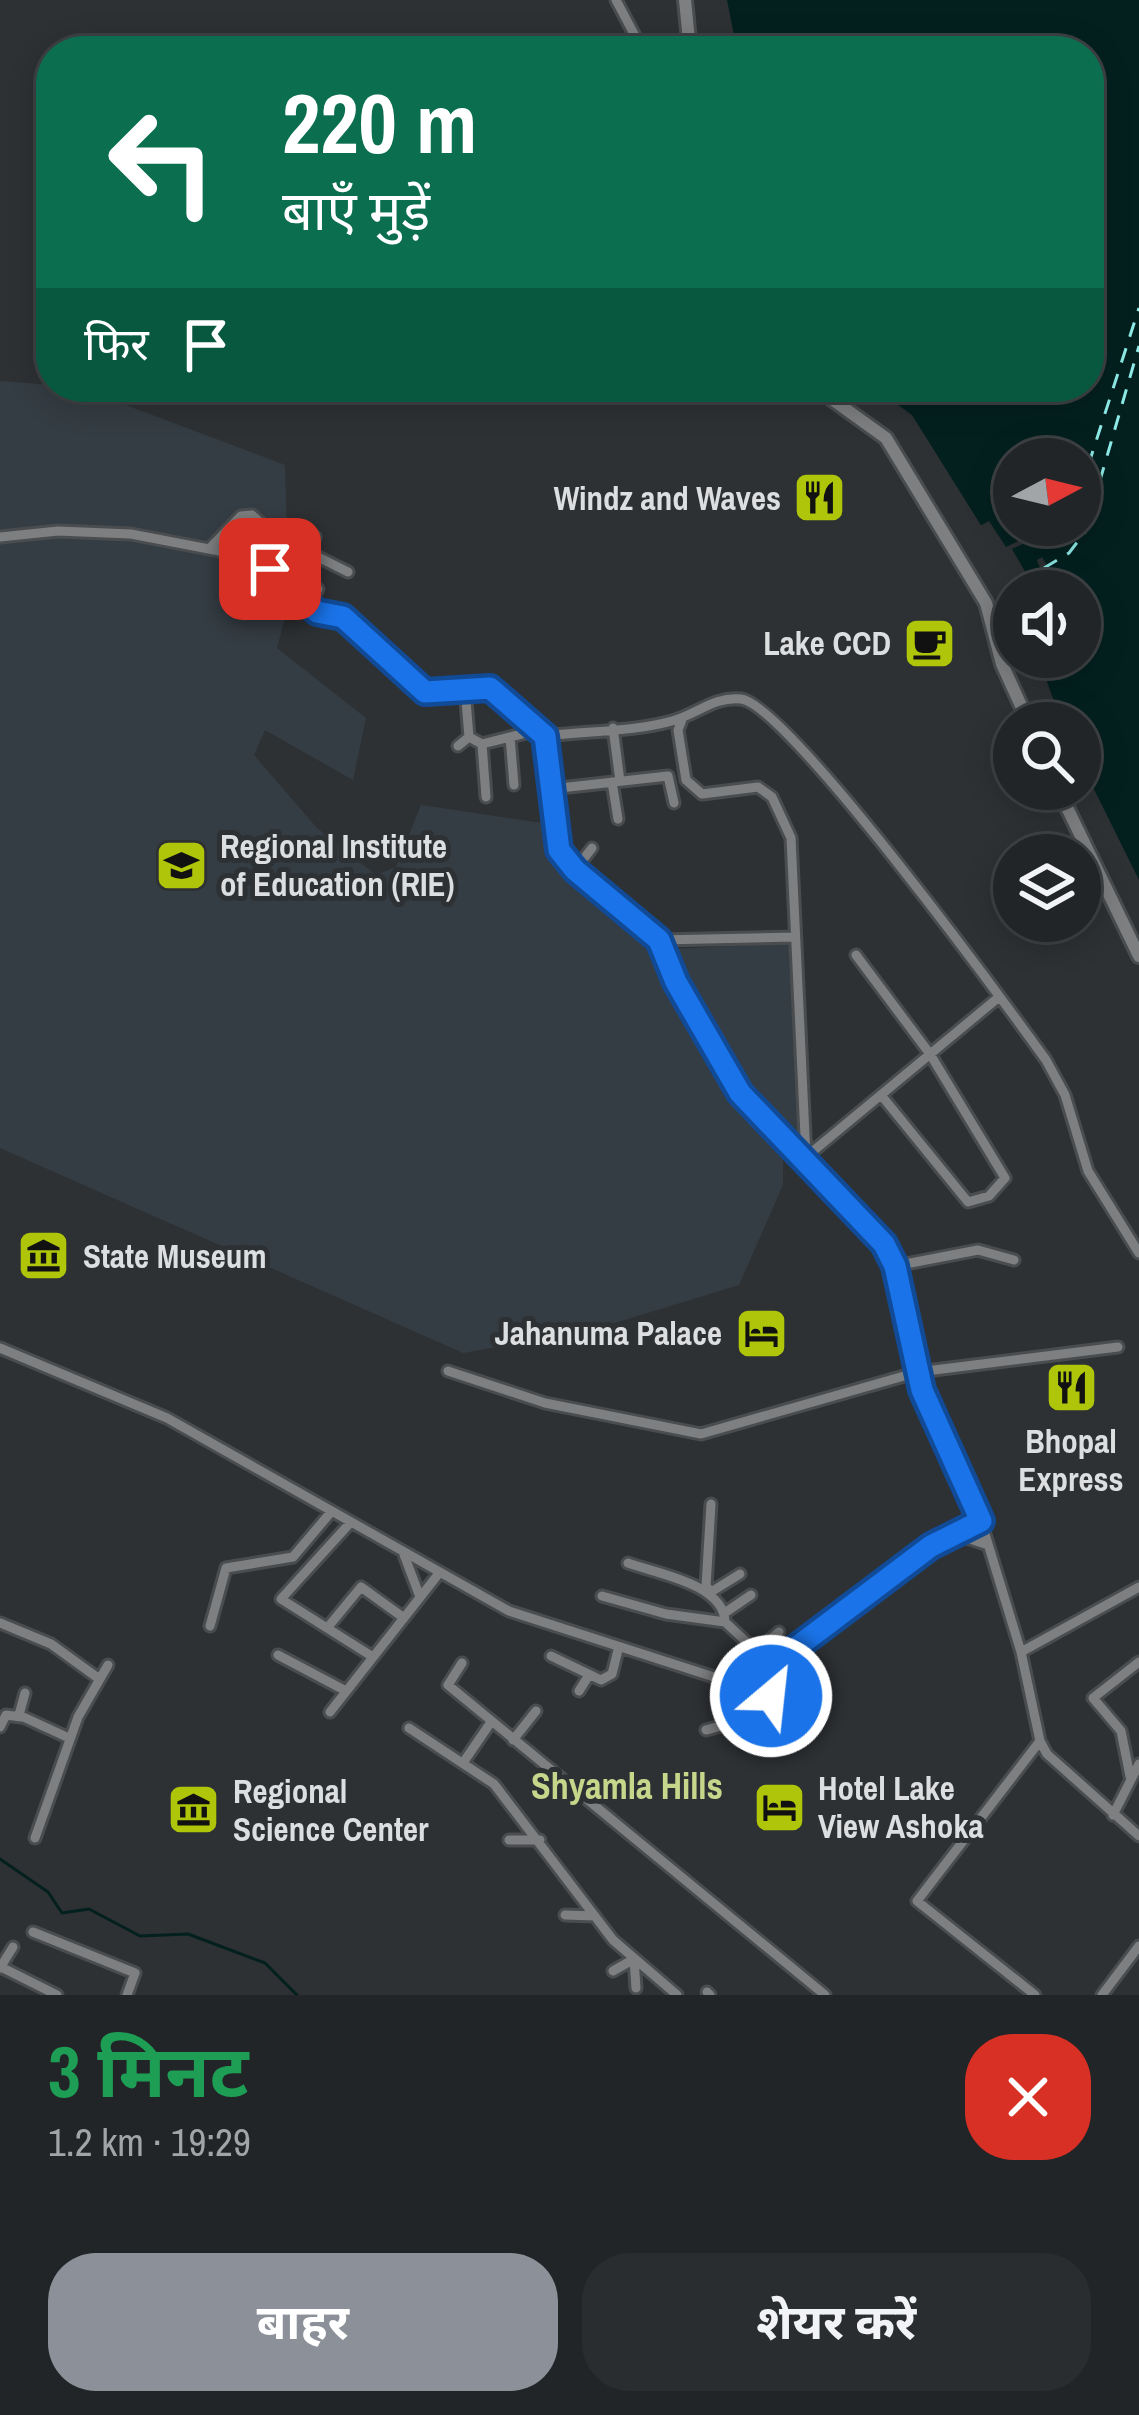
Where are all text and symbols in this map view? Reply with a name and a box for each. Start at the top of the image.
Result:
text: 220 m [282,66,477,179]
icon: left [84,84,240,240]
text: बाएँ मुड़ें [282,174,430,247]
icon: arrive [173,312,239,378]
text: फिर [84,313,149,374]
north arrow [993,438,1101,546]
map controls [993,438,1101,942]
restaurant icon: Windz and Waves [792,470,848,526]
place label: Windz and Waves [554,476,781,520]
pin [219,518,321,620]
icon: arrive [237,536,303,602]
button: sound [993,570,1101,678]
cafe icon: Lake CCD [902,615,958,671]
place label: Lake CCD [763,621,891,665]
button: search [993,702,1101,810]
place label: Regional Institute of Education (RIE) [220,824,455,906]
button: layers [993,834,1101,942]
school or university icon: Regional Institute of Education (RIE) [153,837,209,893]
museum icon: State Museum [16,1228,72,1284]
place label: State Museum [83,1234,266,1278]
hotel icon: Jahanuma Palace [733,1305,789,1361]
place label: Jahanuma Palace [495,1311,722,1355]
restaurant icon: Bhopal Express [1043,1359,1099,1415]
place label: Bhopal Express [1018,1419,1124,1501]
position arrow [708,1633,834,1759]
district label: Shyamla Hills [531,1762,723,1810]
place label: Hotel Lake View Ashoka [818,1766,984,1848]
place label: Regional Science Center [233,1769,429,1851]
hotel icon: Hotel Lake View Ashoka [751,1779,807,1835]
museum icon: Regional Science Center [166,1782,222,1838]
text: 3 मिनट [48,2022,248,2119]
button: close [965,2034,1091,2160]
text: 1.2 km · 19:29 [48,2116,251,2168]
button: बाहर [48,2253,558,2391]
button: शेयर करें [582,2253,1091,2391]

